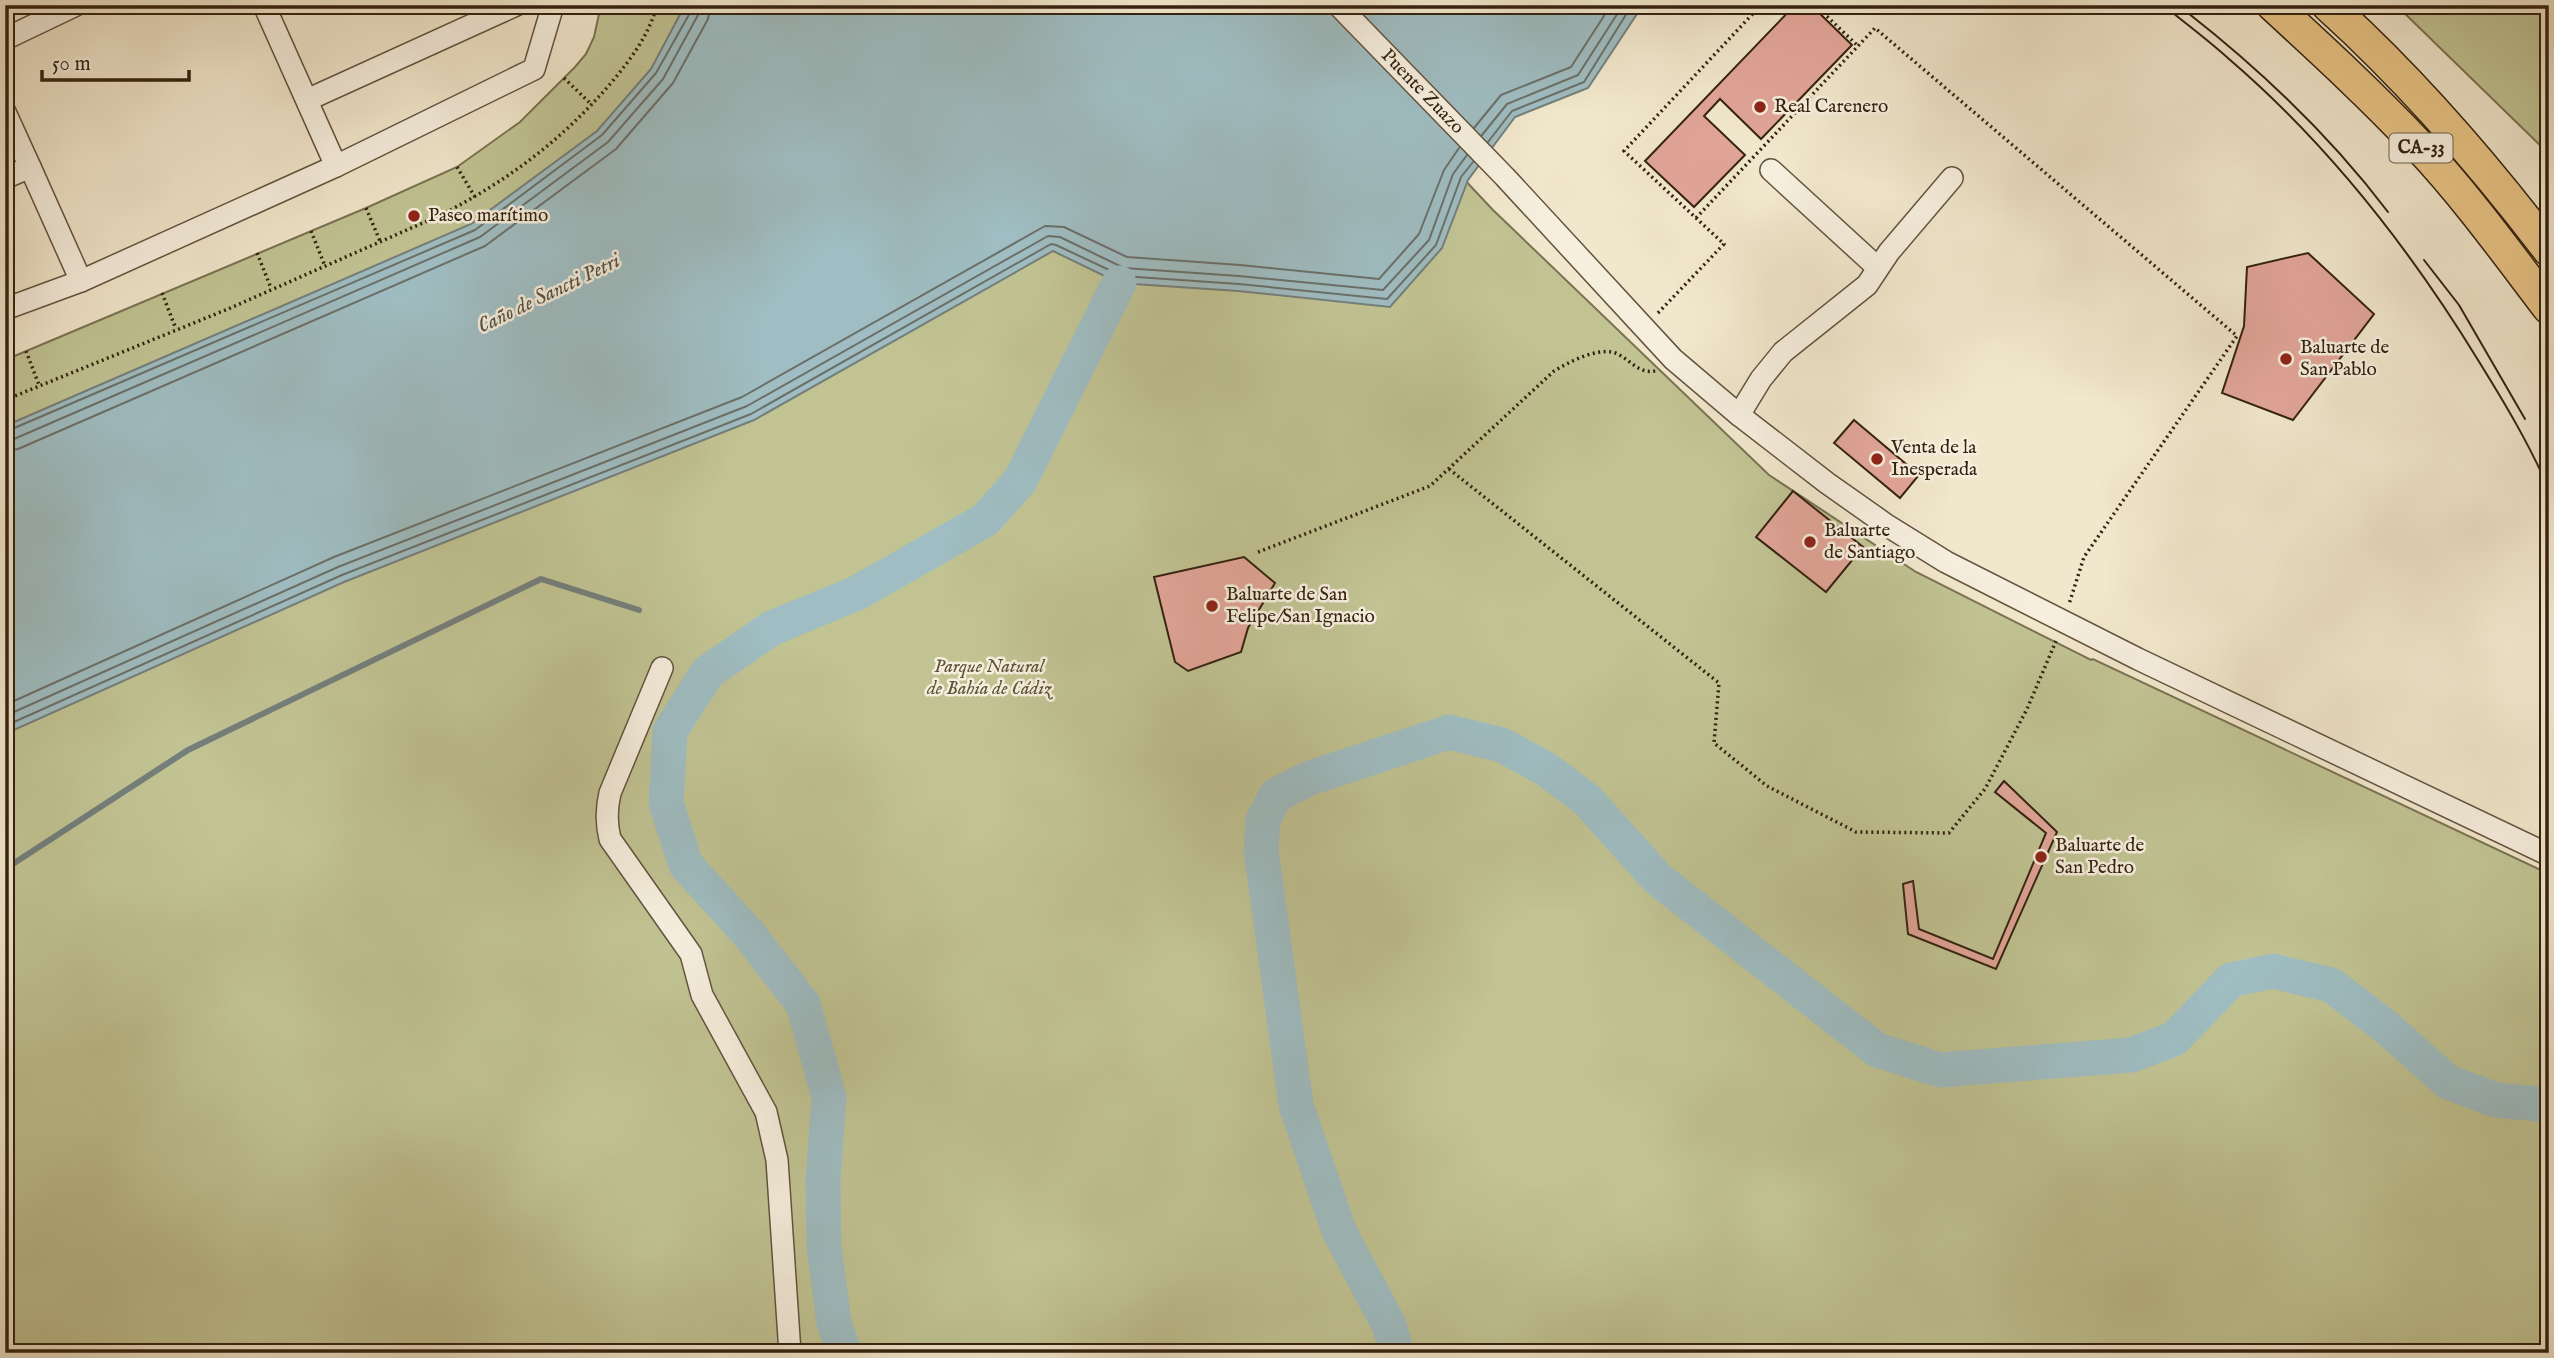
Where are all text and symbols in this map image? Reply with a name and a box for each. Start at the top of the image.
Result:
scale bar [42,38,189,82]
street label: Puente Zuazo [1376,44,1469,139]
text: 50 m [52,51,91,78]
place label: Real Carenero [1774,95,1888,119]
marker: Real Carenero [1752,99,1768,115]
road number: CA-33 [2390,134,2452,162]
place label: Paseo marítimo [428,204,548,228]
marker: Paseo marítimo [406,208,422,224]
water label: Caño de Sancti Petri [473,247,626,340]
place label: Baluarte de San Pablo [2300,336,2389,382]
marker: Baluarte de San Pablo [2278,351,2294,367]
place label: Venta de la Inesperada [1890,436,1978,482]
marker: Venta de la Inesperada [1869,451,1885,467]
place label: Baluarte de Santiago [1824,519,1915,565]
marker: Baluarte de Santiago [1802,534,1818,550]
place label: Baluarte de San Felipe/San Ignacio [1226,583,1375,629]
marker: Baluarte de San Felipe/San Ignacio [1204,598,1220,614]
park label: Parque Natural de Bahía de Cádiz [926,655,1053,701]
place label: Baluarte de San Pedro [2055,834,2144,880]
marker: Baluarte de San Pedro [2033,849,2049,865]

